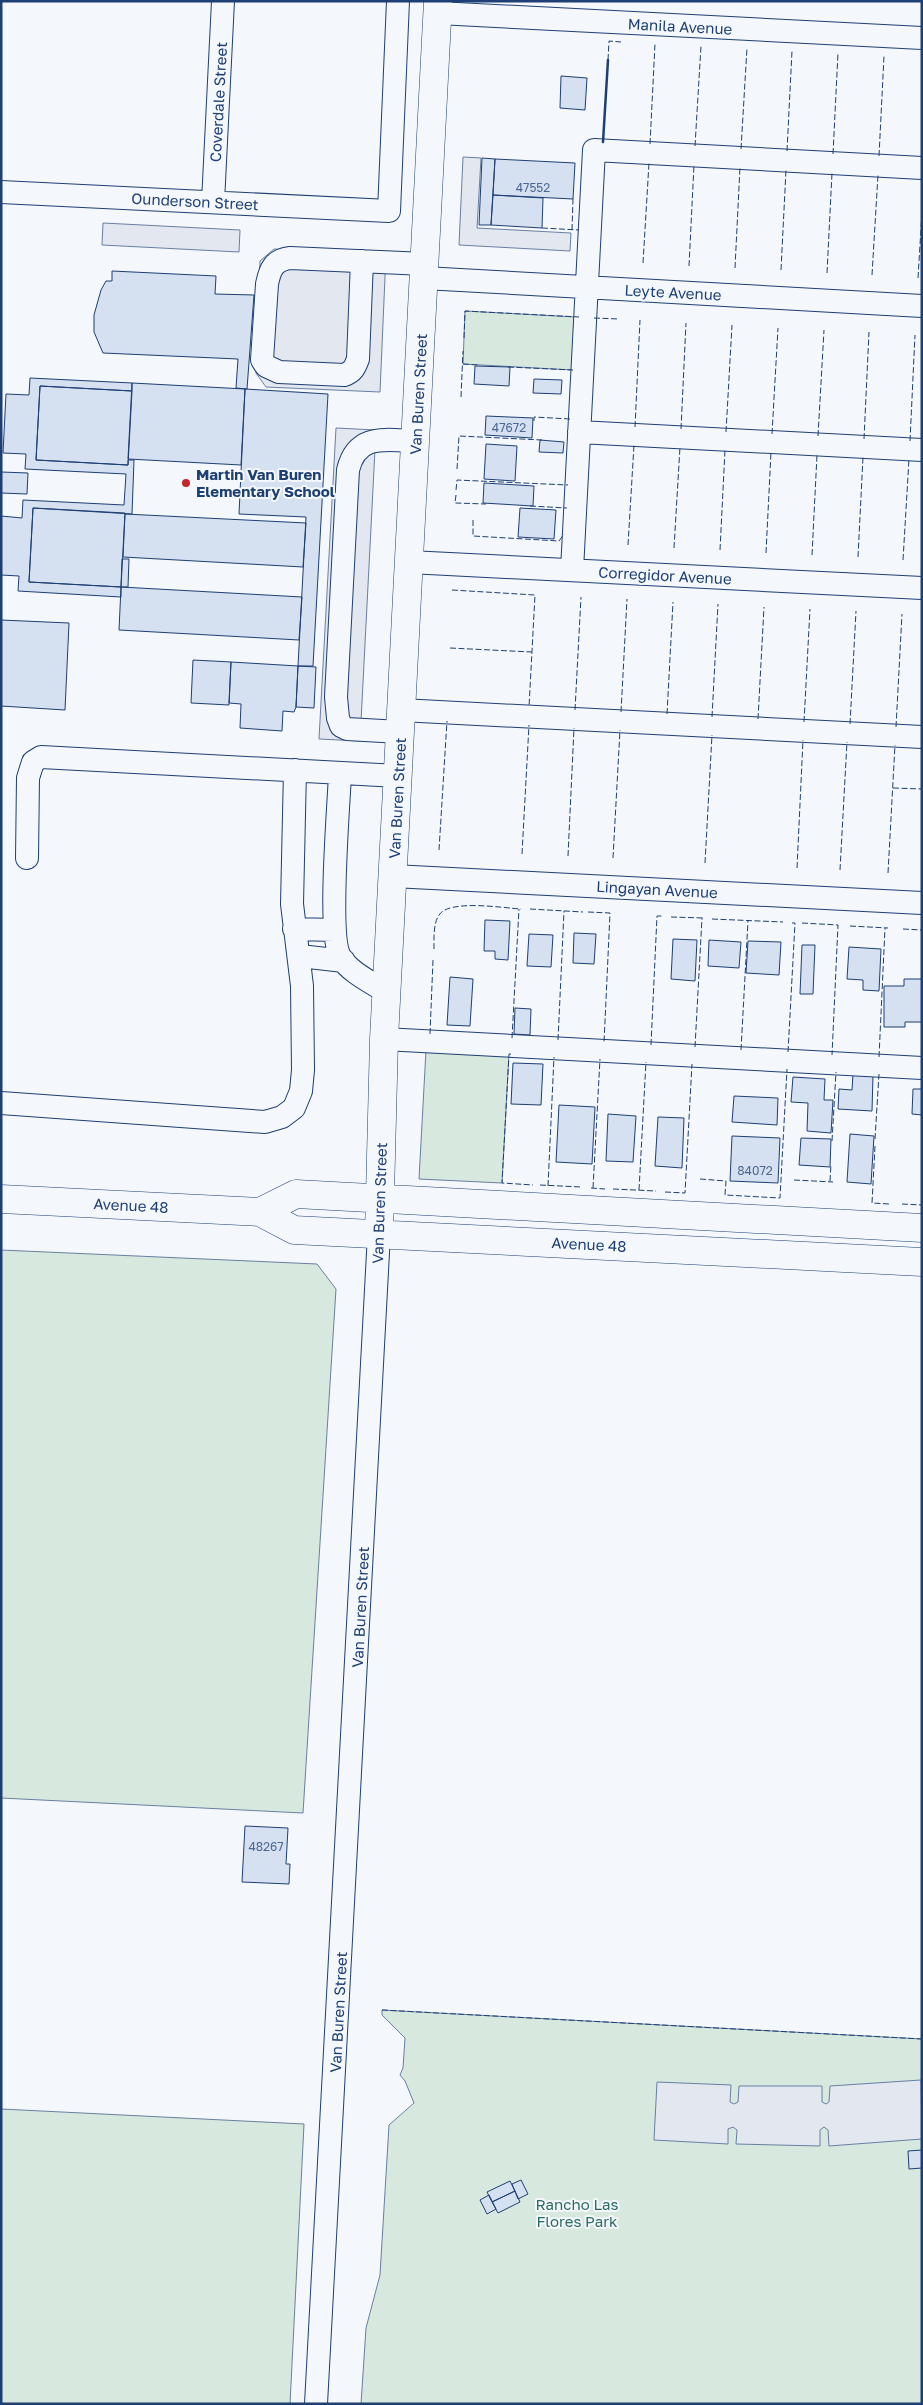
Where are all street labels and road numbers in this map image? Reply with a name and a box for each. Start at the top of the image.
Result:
street label: Manila Avenue [627,14,733,38]
street label: Coverdale Street [206,41,230,163]
street label: Ounderson Street [131,189,259,213]
street label: Leyte Avenue [624,280,722,304]
street label: Van Buren Street [406,333,430,455]
street label: Corregidor Avenue [598,563,732,587]
street label: Van Buren Street [385,737,409,859]
street label: Lingayan Avenue [596,877,718,901]
street label: Van Buren Street [368,1142,390,1264]
street label: Avenue 48 [93,1194,169,1216]
street label: Avenue 48 [551,1233,627,1255]
street label: Van Buren Street [348,1546,372,1668]
street label: Van Buren Street [326,1951,350,2073]

